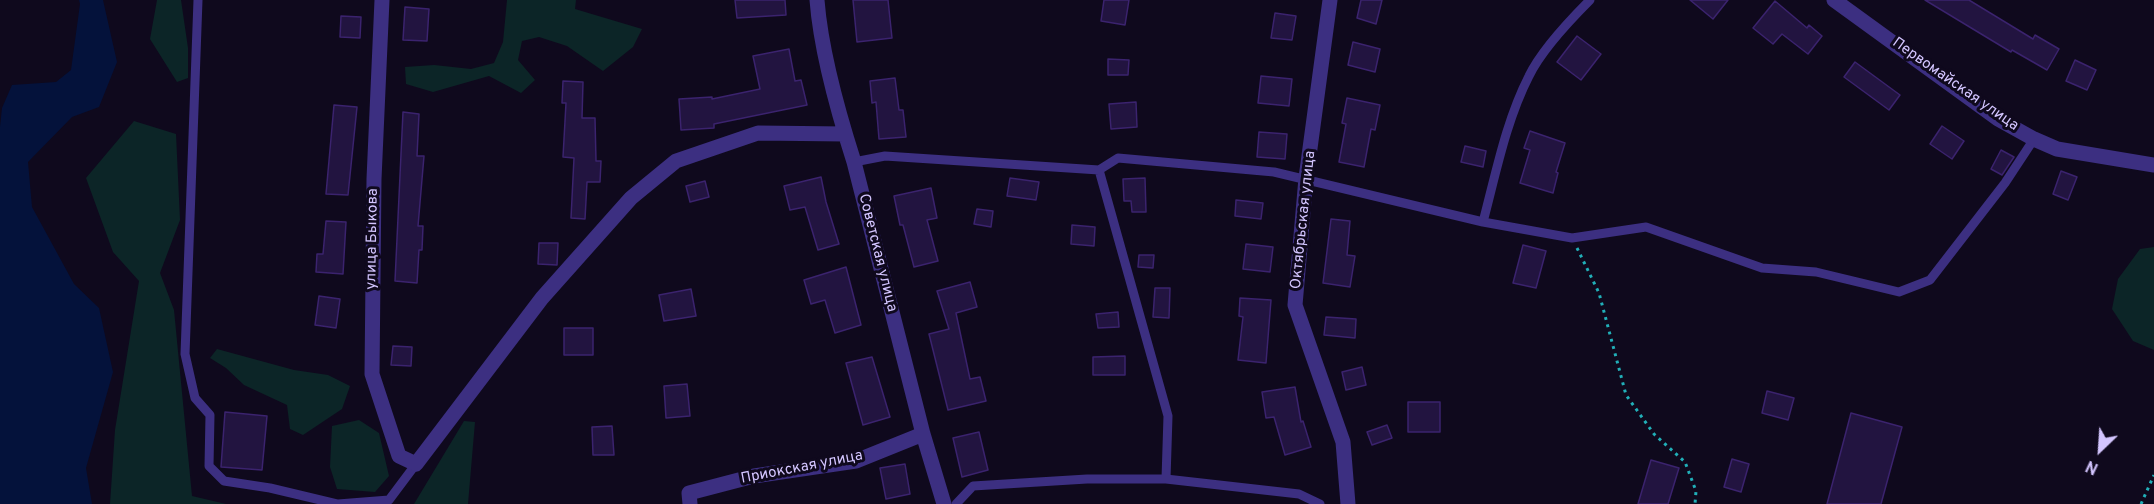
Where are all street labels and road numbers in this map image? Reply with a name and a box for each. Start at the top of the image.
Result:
street label: Первомайская улица [1888,35,2022,135]
street label: Октябрьская улица [1288,150,1320,290]
street label: улица Быкова [363,188,383,290]
street label: Советская улица [854,192,900,314]
street label: Приокская улица [740,447,864,489]

